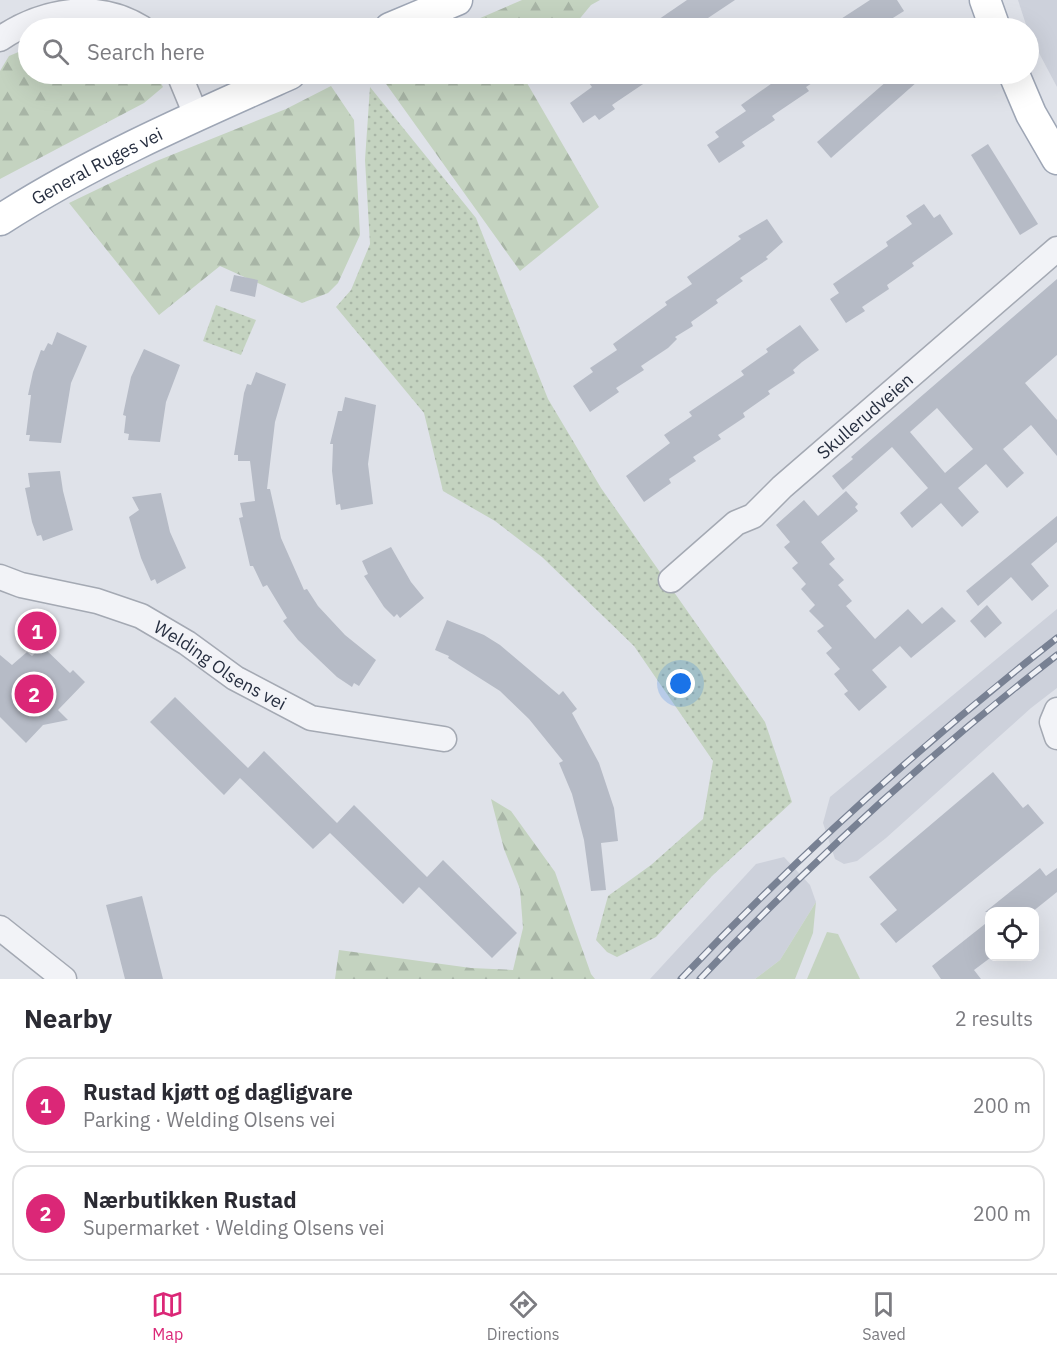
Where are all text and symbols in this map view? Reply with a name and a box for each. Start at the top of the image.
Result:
search box [18,18,1039,84]
icon: search [39,35,72,68]
text: Search here [87,37,205,66]
street label: General Ruges vei [27,122,166,210]
street label: Skullerudveien [812,368,917,464]
pin: 1 [18,608,57,654]
street label: Welding Olsens vei [150,615,291,715]
your location [666,669,695,698]
pin: 2 [15,672,54,716]
map controls [985,907,1039,961]
button: locate [985,907,1039,961]
text: Nearby [24,1001,112,1035]
text: 2 results [955,1005,1033,1032]
text: Rustad kjøtt og dagligvare [83,1077,353,1106]
text: 1 [40,1092,52,1119]
text: 200 m [973,1092,1031,1119]
text: Parking · Welding Olsens vei [83,1106,335,1133]
text: Nærbutikken Rustad [83,1185,297,1214]
text: 2 [40,1200,52,1227]
text: 200 m [973,1200,1031,1227]
text: Supermarket · Welding Olsens vei [83,1214,385,1241]
tab: Map [151,1288,184,1344]
tab: Directions [487,1288,560,1344]
tab: Saved [862,1288,906,1344]

